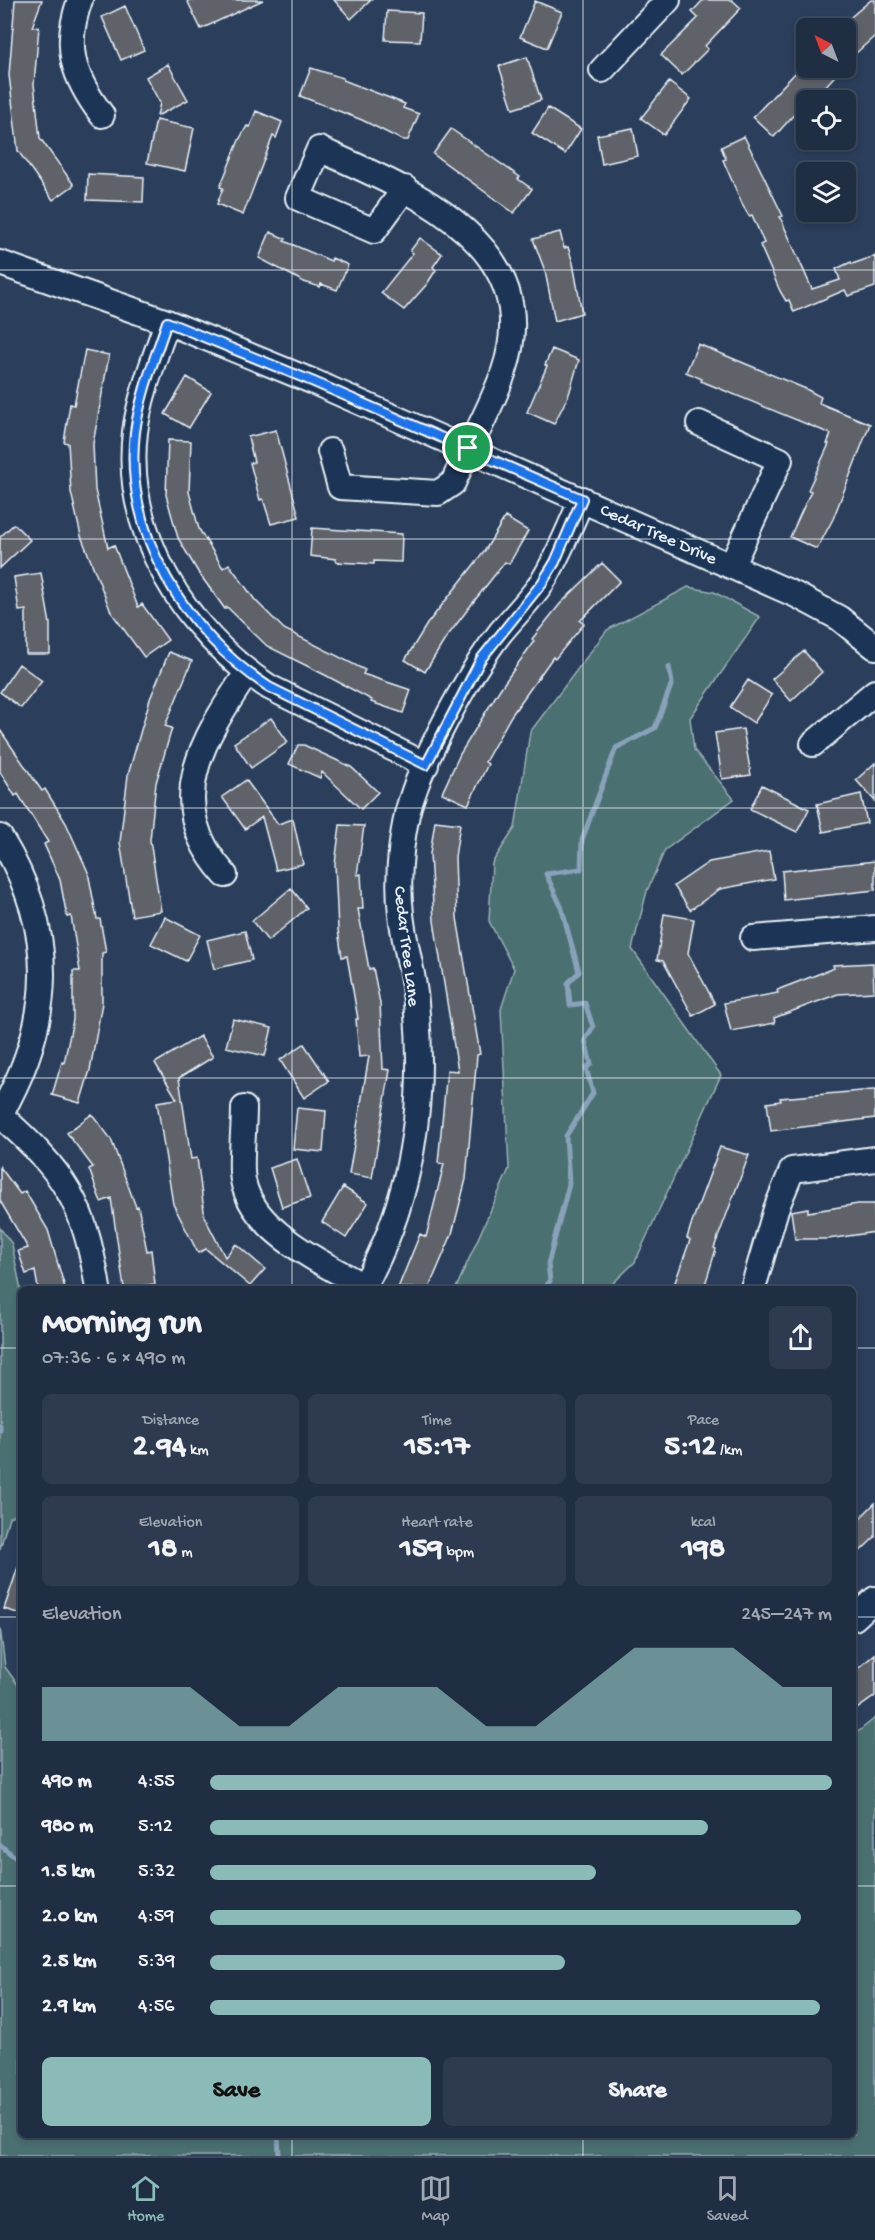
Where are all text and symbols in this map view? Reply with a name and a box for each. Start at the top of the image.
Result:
north arrow [796,18,856,78]
map controls [796,18,856,222]
button: locate [796,90,856,150]
button: layers [796,162,856,222]
pin [442,422,493,473]
icon: arrive [451,431,484,464]
street label: Cedar Tree Drive [596,500,720,571]
street label: Cedar Tree Lane [388,885,423,1008]
text: Morning run [42,1306,202,1344]
button: share [769,1306,832,1369]
text: 07:36 · 6 × 490 m [42,1348,185,1371]
text: Distance [142,1412,199,1431]
text: Time [422,1412,452,1431]
text: Pace [688,1412,719,1431]
text: 2.94 [133,1431,186,1466]
text: 15:17 [404,1431,470,1466]
text: 5:12 [664,1431,716,1466]
text: km [186,1442,208,1461]
text: /km [716,1442,742,1461]
text: Elevation [139,1514,202,1533]
text: Heart rate [401,1514,473,1533]
text: kcal [691,1514,716,1533]
text: 18 [149,1533,177,1568]
text: 159 [400,1533,443,1568]
text: 198 [682,1533,725,1568]
text: m [177,1544,193,1563]
text: bpm [443,1544,474,1563]
text: Elevation [42,1604,122,1627]
text: 245–247 m [741,1604,832,1627]
text: 490 m [42,1771,92,1794]
text: 4:55 [138,1771,175,1794]
text: 980 m [42,1816,93,1839]
text: 5:12 [138,1816,173,1839]
text: 1.5 km [42,1861,95,1884]
text: 5:32 [138,1861,175,1884]
text: 2.0 km [42,1906,97,1929]
text: 4:59 [138,1906,174,1929]
text: 2.5 km [42,1951,96,1974]
text: 5:39 [138,1951,175,1974]
text: 2.9 km [42,1996,96,2019]
text: 4:56 [138,1996,174,2019]
button: Save [42,2057,431,2126]
button: Share [443,2057,832,2126]
tab: Home [127,2172,164,2227]
tab: Map [419,2172,452,2227]
tab: Saved [707,2172,748,2227]

